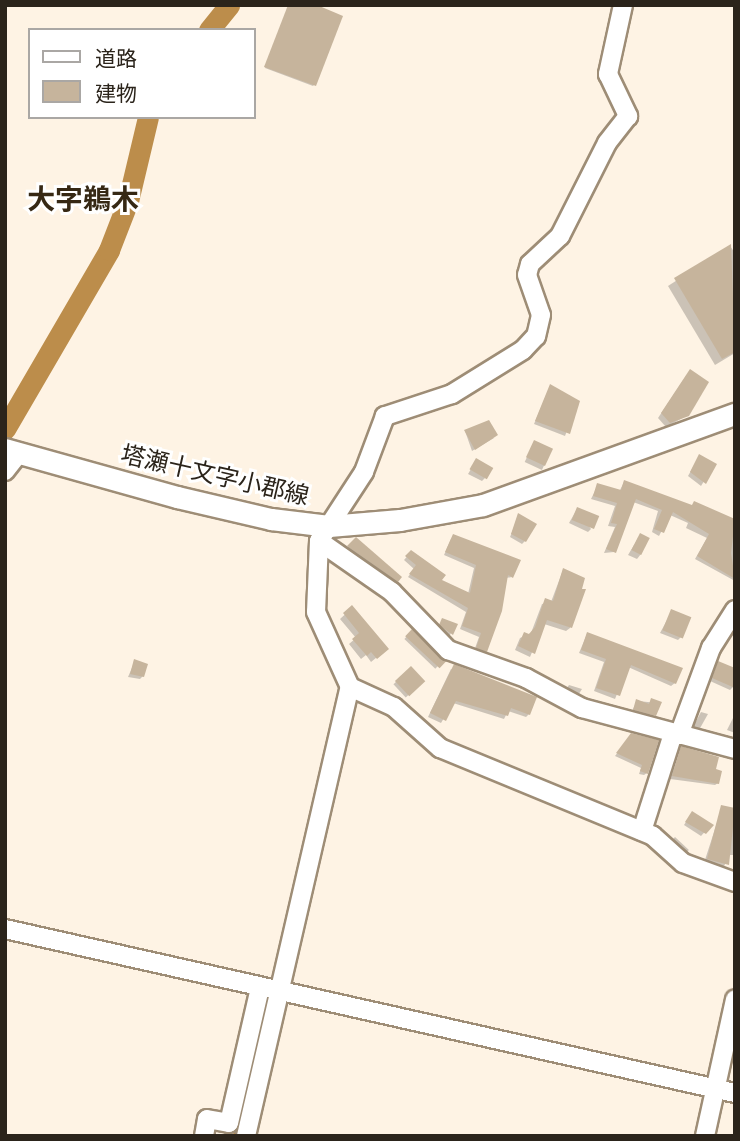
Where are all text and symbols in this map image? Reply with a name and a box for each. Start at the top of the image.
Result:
legend [28,28,256,119]
text: 道路 [95,44,137,72]
text: 建物 [95,79,137,107]
district label: 大字鵜木 [27,182,139,216]
street label: 塔瀬十文字小郡線 [118,439,312,511]

